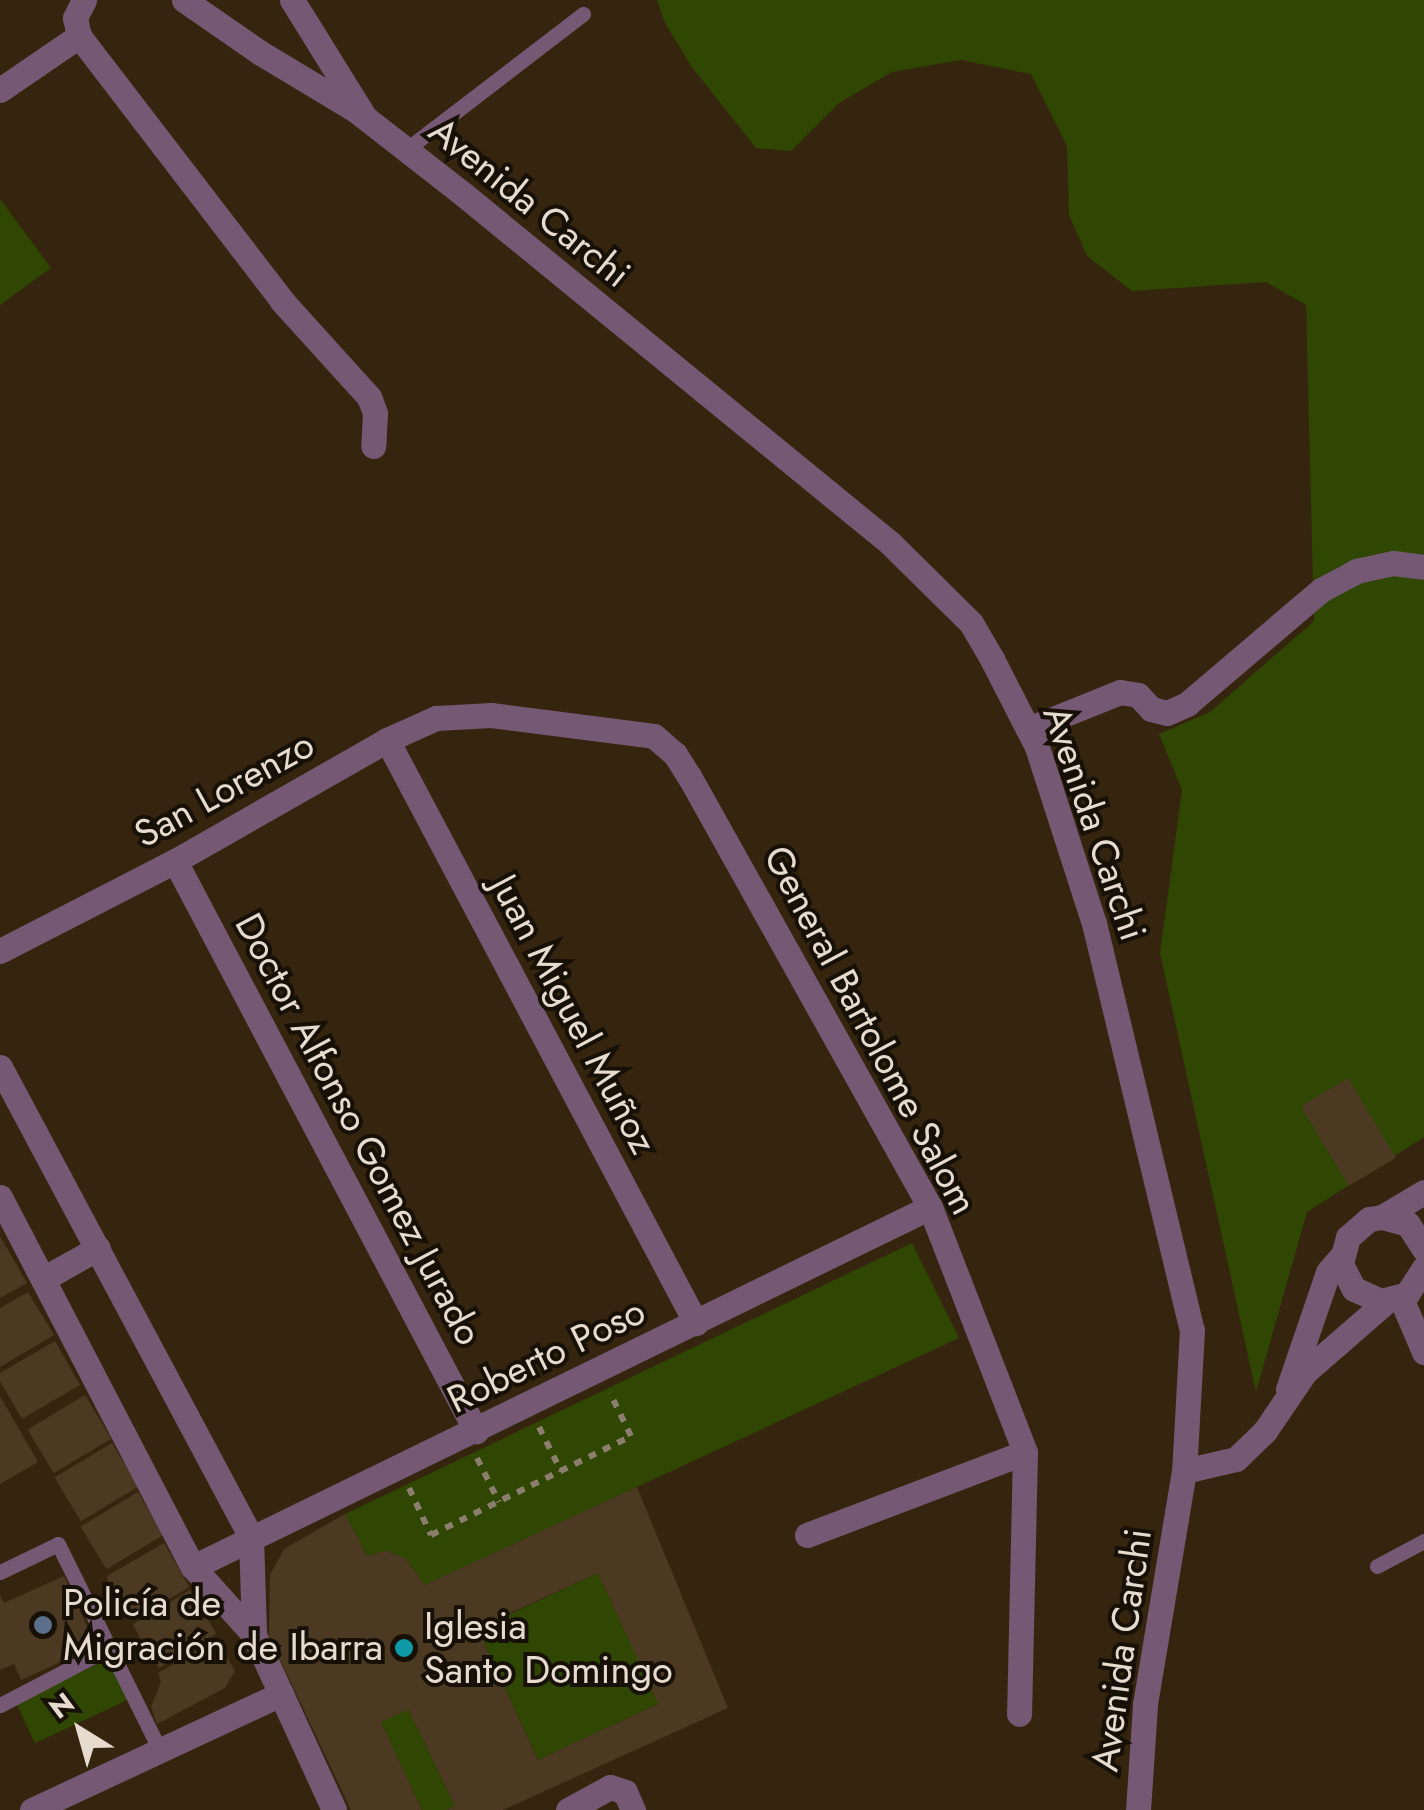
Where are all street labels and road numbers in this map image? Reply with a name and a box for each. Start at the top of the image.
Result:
street label: Avenida Carchi [421,107,639,297]
street label: Avenida Carchi [1034,700,1156,946]
street label: San Lorenzo [126,721,322,857]
street label: General Bartolome Salom [754,838,988,1222]
street label: Juan Miguel Muñoz [481,867,667,1161]
street label: Doctor Alfonso Gomez Jurado [226,905,492,1353]
street label: Roberto Poso [440,1288,652,1422]
street label: Avenida Carchi [1081,1526,1161,1774]

